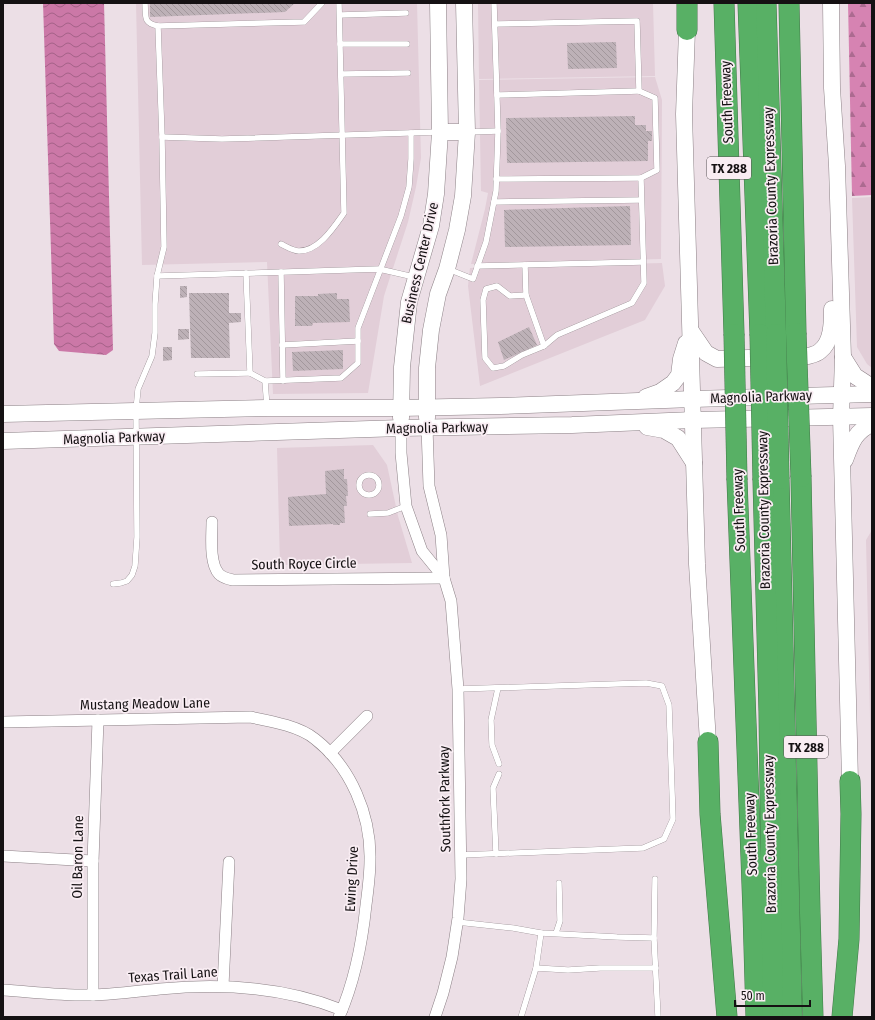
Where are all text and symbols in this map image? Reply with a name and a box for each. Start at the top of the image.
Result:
street label: South Freeway [717,60,737,144]
street label: Brazoria County Expressway [760,106,782,265]
road number: TX 288 [707,157,751,179]
street label: Business Center Drive [398,201,442,325]
street label: Magnolia Parkway [710,387,813,407]
street label: Magnolia Parkway [386,419,489,437]
street label: Magnolia Parkway [63,428,166,448]
street label: Brazoria County Expressway [754,430,774,589]
street label: South Freeway [729,468,749,552]
street label: South Royce Circle [251,555,357,573]
street label: Mustang Meadow Lane [80,694,210,714]
road number: TX 288 [784,736,828,758]
street label: Southfork Parkway [436,745,454,852]
street label: Brazoria County Expressway [760,754,780,913]
street label: South Freeway [741,792,761,876]
street label: Oil Baron Lane [69,815,87,899]
street label: Ewing Drive [342,846,362,912]
street label: Texas Trail Lane [128,963,218,987]
scale bar [735,982,810,1008]
text: 50 m [741,989,765,1003]

